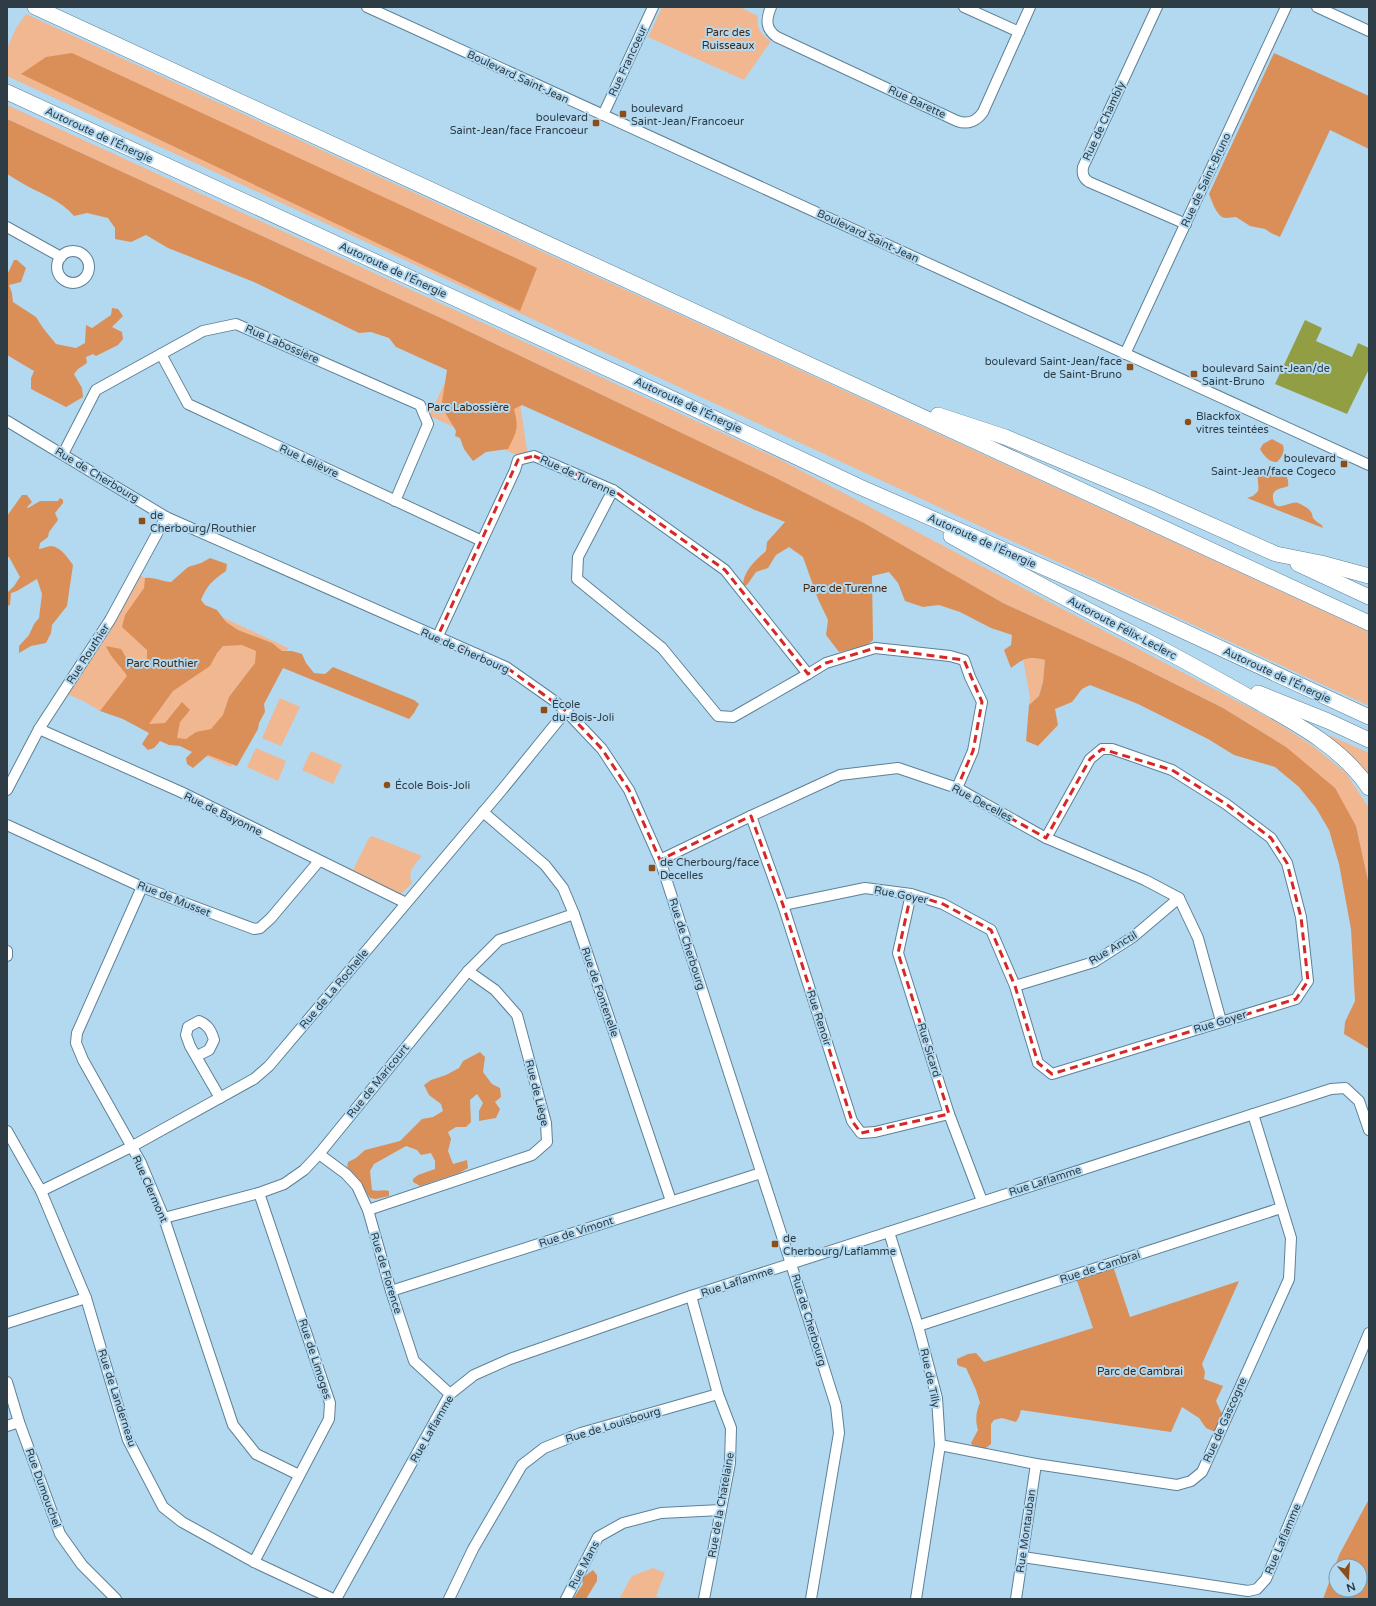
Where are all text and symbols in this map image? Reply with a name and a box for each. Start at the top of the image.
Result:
street label: Rue Francoeur [606,23,650,99]
park label: Parc des Ruisseaux [702,26,754,52]
street label: Boulevard Saint-Jean [465,48,571,106]
street label: Rue de Chambly [1080,79,1128,163]
street label: Rue Barette [886,83,948,121]
place label: boulevard Saint-Jean/Francoeur [631,102,745,128]
street label: Autoroute de l'Énergie [43,103,155,166]
marker: boulevard Saint-Jean/Francoeur [618,109,628,119]
place label: boulevard Saint-Jean/face Francoeur [450,111,589,137]
marker: boulevard Saint-Jean/face Francoeur [591,118,601,128]
street label: Rue de Saint-Bruno [1178,131,1234,229]
street label: Boulevard Saint-Jean [815,207,921,265]
street label: Autoroute de l'Énergie [337,238,449,301]
street label: Rue Labossière [243,322,321,366]
place label: boulevard Saint-Jean/face de Saint-Bruno [985,355,1122,381]
marker: boulevard Saint-Jean/face de Saint-Bruno [1125,362,1135,372]
place label: boulevard Saint-Jean/de Saint-Bruno [1202,362,1330,388]
marker: boulevard Saint-Jean/de Saint-Bruno [1189,369,1199,379]
street label: Autoroute de l'Énergie [632,373,744,436]
park label: Parc Labossière [427,401,509,414]
place label: Blackfox vitres teintées [1196,410,1269,436]
marker: Blackfox vitres teintées [1183,417,1193,427]
street label: Rue Lelièvre [277,442,341,480]
street label: Rue de Cherbourg [53,445,141,505]
place label: boulevard Saint-Jean/face Cogeco [1211,452,1336,478]
street label: Rue de Turenne [538,453,618,499]
marker: boulevard Saint-Jean/face Cogeco [1339,459,1349,469]
place label: de Cherbourg/Routhier [150,509,257,535]
street label: Autoroute de l'Énergie [926,510,1039,571]
marker: de Cherbourg/Routhier [137,516,147,526]
park label: Parc de Turenne [803,582,887,595]
street label: Autoroute Félix-Leclerc [1065,594,1179,662]
street label: Rue Routhier [64,621,113,686]
street label: Rue de Cherbourg [419,626,511,676]
street label: Autoroute de l'Énergie [1221,643,1333,706]
park label: Parc Routhier [126,657,198,670]
place label: École du-Bois-Joli [552,697,614,724]
marker: École du-Bois-Joli [539,705,549,715]
place label: École Bois-Joli [395,778,470,792]
marker: École Bois-Joli [382,780,392,790]
street label: Rue Decelles [949,782,1015,824]
street label: Rue de Bayonne [182,789,264,839]
place label: de Cherbourg/face Decelles [660,856,759,882]
marker: de Cherbourg/face Decelles [647,863,657,873]
street label: Rue de Musset [135,878,213,920]
street label: Rue Goyer [873,883,930,907]
street label: Rue de Cherbourg [666,896,708,992]
street label: Rue Anctil [1087,929,1139,967]
street label: Rue de Fontenelle [579,945,621,1039]
street label: Rue de La Rochelle [297,947,371,1031]
street label: Rue Renoir [804,988,834,1048]
street label: Rue Goyer [1192,1008,1249,1036]
street label: Rue Sicard [915,1021,943,1079]
street label: Rue de Maricourt [344,1042,412,1120]
street label: Rue de Liège [522,1058,552,1128]
street label: Rue Clermont [129,1153,171,1225]
street label: Rue Laflamme [1007,1163,1083,1199]
street label: Rue de Vimont [537,1214,615,1250]
street label: Rue de Florence [367,1231,405,1315]
place label: de Cherbourg/Laflamme [783,1232,896,1258]
marker: de Cherbourg/Laflamme [770,1239,780,1249]
street label: Rue de Cambrai [1058,1248,1142,1286]
street label: Rue Laflamme [699,1264,775,1300]
street label: Rue de Cherbourg [789,1272,829,1368]
street label: Rue de Limoges [296,1317,334,1401]
street label: Rue de Landerneau [95,1347,139,1449]
street label: Rue de Tilly [917,1347,943,1409]
park label: Parc de Cambrai [1097,1365,1183,1378]
street label: Rue de Gascogne [1200,1375,1250,1465]
street label: Rue Laflamme [407,1393,457,1465]
street label: Rue de Louisbourg [564,1404,662,1446]
street label: Rue Dumouchel [23,1447,63,1529]
street label: Rue de la Chatelaine [705,1451,737,1559]
street label: Rue Montauban [1014,1488,1038,1574]
street label: Rue Laflamme [1262,1502,1304,1576]
street label: Rue Mans [566,1539,602,1591]
north arrow [1328,1558,1368,1598]
text: N [1345,1579,1357,1595]

